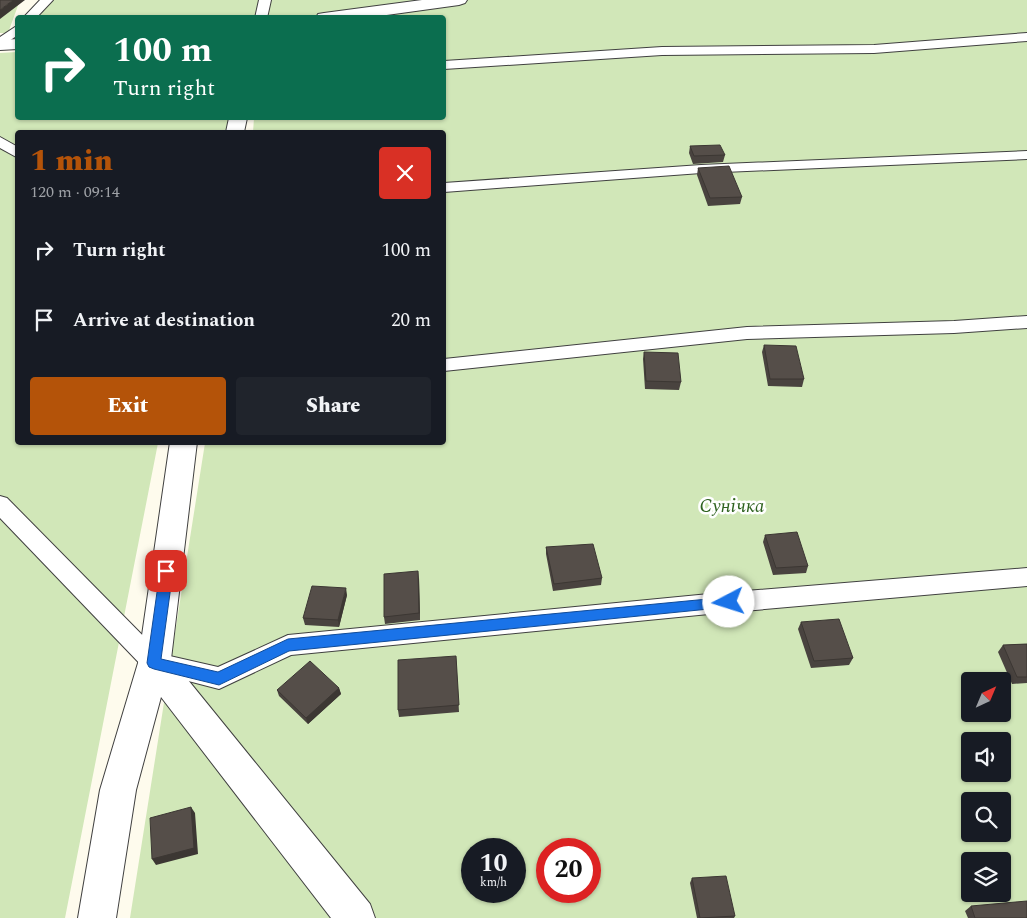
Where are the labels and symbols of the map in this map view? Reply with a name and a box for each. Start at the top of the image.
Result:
park label: Сунічка [700,492,765,521]
pin [145,550,187,592]
position arrow [702,575,754,627]
north arrow [961,672,1011,722]
speed limit sign: 20 [536,838,601,903]

